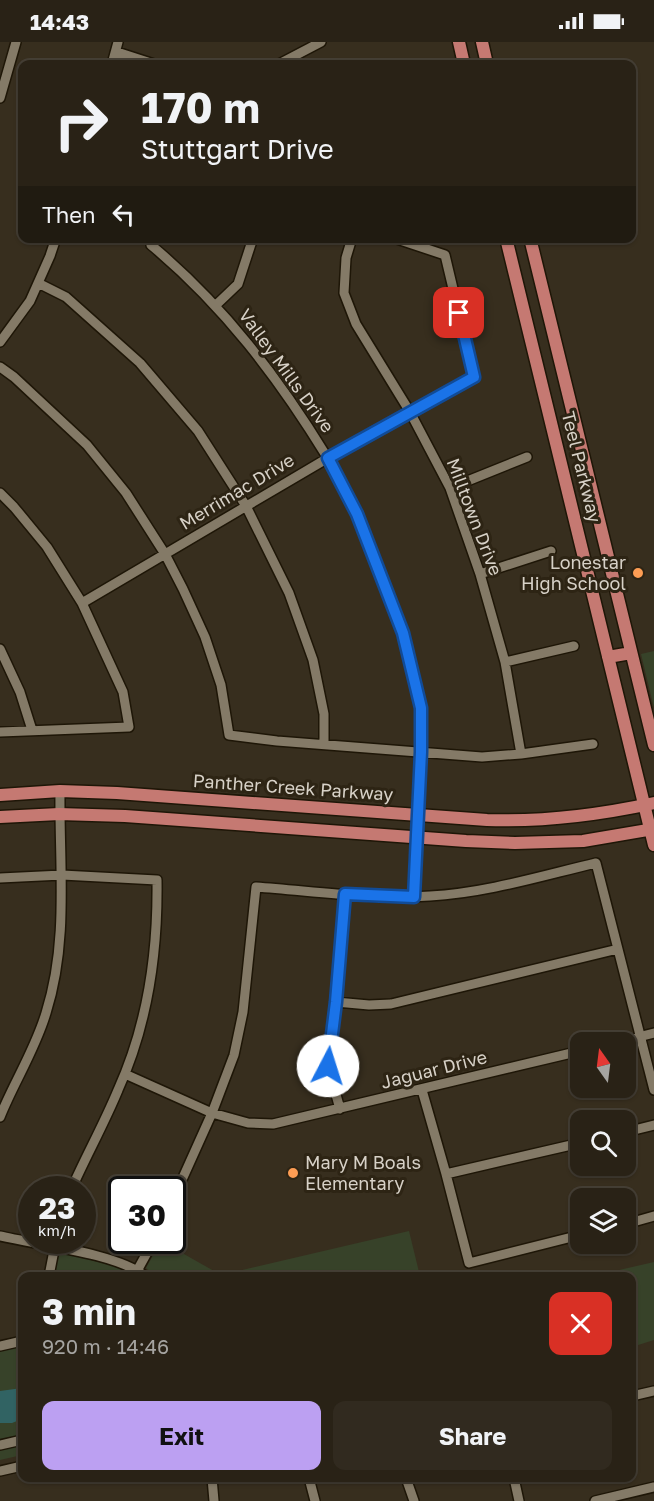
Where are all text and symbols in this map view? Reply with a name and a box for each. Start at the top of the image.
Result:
text: 14:43 [30,8,89,35]
text: 170 m [141,82,260,132]
icon: right [42,84,120,162]
text: Stuttgart Drive [141,133,334,165]
icon: left [107,198,140,231]
text: Then [42,201,95,228]
pin [433,287,484,338]
icon: arrive [442,296,475,329]
street label: Valley Mills Drive [235,304,339,437]
street label: Teel Parkway [558,409,606,525]
street label: Merrimac Drive [175,448,298,534]
street label: Milltown Drive [442,455,507,578]
place label: Lonestar High School [521,551,626,594]
marker: Lonestar High School [631,566,645,580]
street label: Panther Creek Parkway [192,769,394,805]
north arrow [570,1032,636,1098]
map controls [570,1032,636,1254]
position arrow [296,1034,360,1098]
street label: Jaguar Drive [378,1045,489,1093]
button: search [570,1110,636,1176]
place label: Mary M Boals Elementary [305,1151,421,1194]
marker: Mary M Boals Elementary [286,1166,300,1180]
speed limit sign: 30 [108,1176,186,1254]
button: layers [570,1188,636,1254]
text: 23 [39,1190,75,1226]
text: km/h [38,1221,76,1239]
text: 3 min [42,1290,136,1333]
button: close [549,1292,612,1355]
text: 920 m · 14:46 [42,1334,169,1358]
button: Exit [42,1401,321,1470]
button: Share [333,1401,612,1470]

